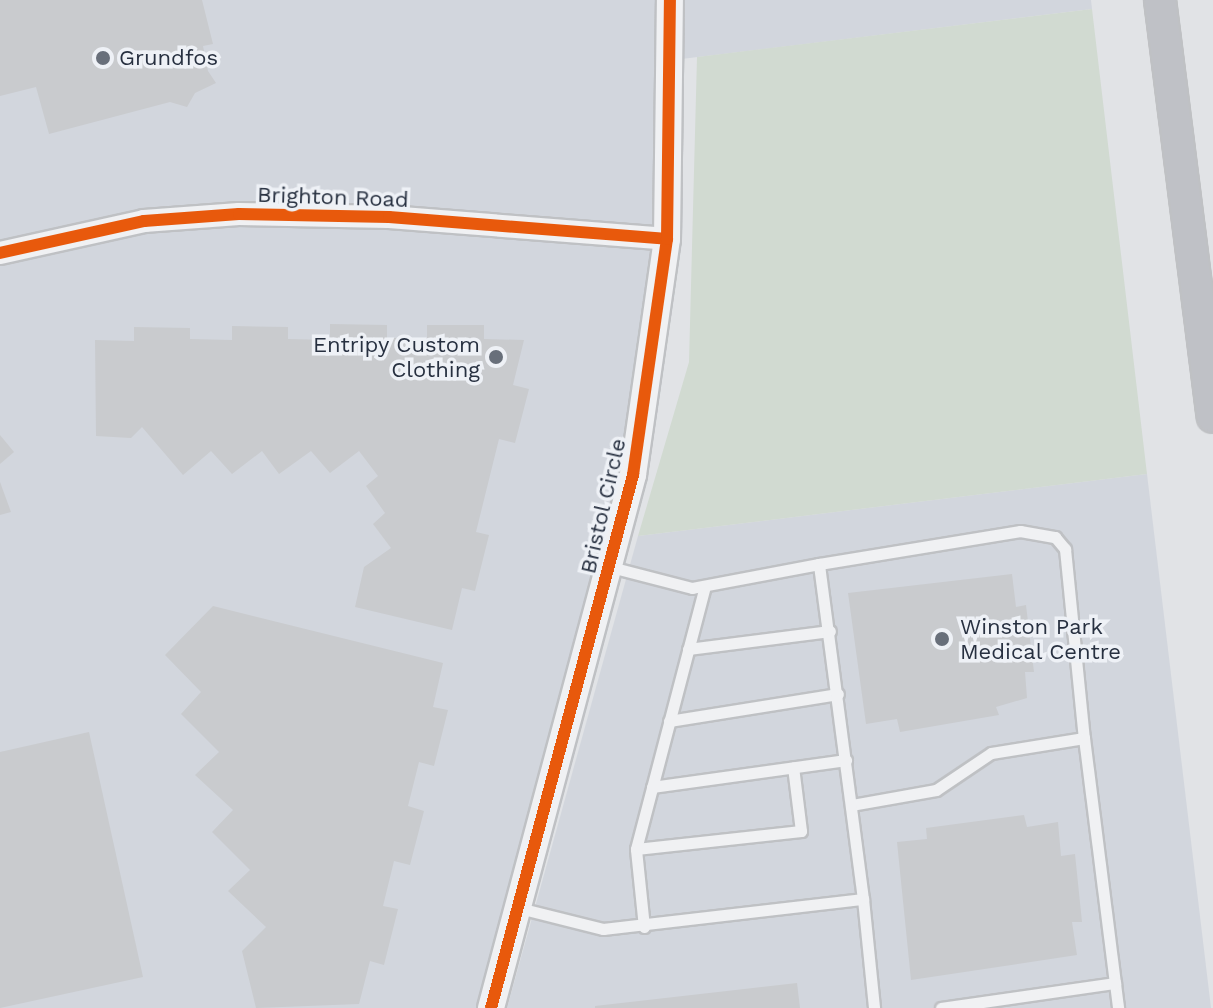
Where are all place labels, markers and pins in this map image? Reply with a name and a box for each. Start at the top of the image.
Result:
place label: Grundfos [119,45,218,71]
marker: Grundfos [94,49,112,67]
place label: Entripy Custom Clothing [312,331,480,382]
marker: Entripy Custom Clothing [487,348,505,366]
place label: Winston Park Medical Centre [960,613,1122,664]
marker: Winston Park Medical Centre [931,628,953,650]

